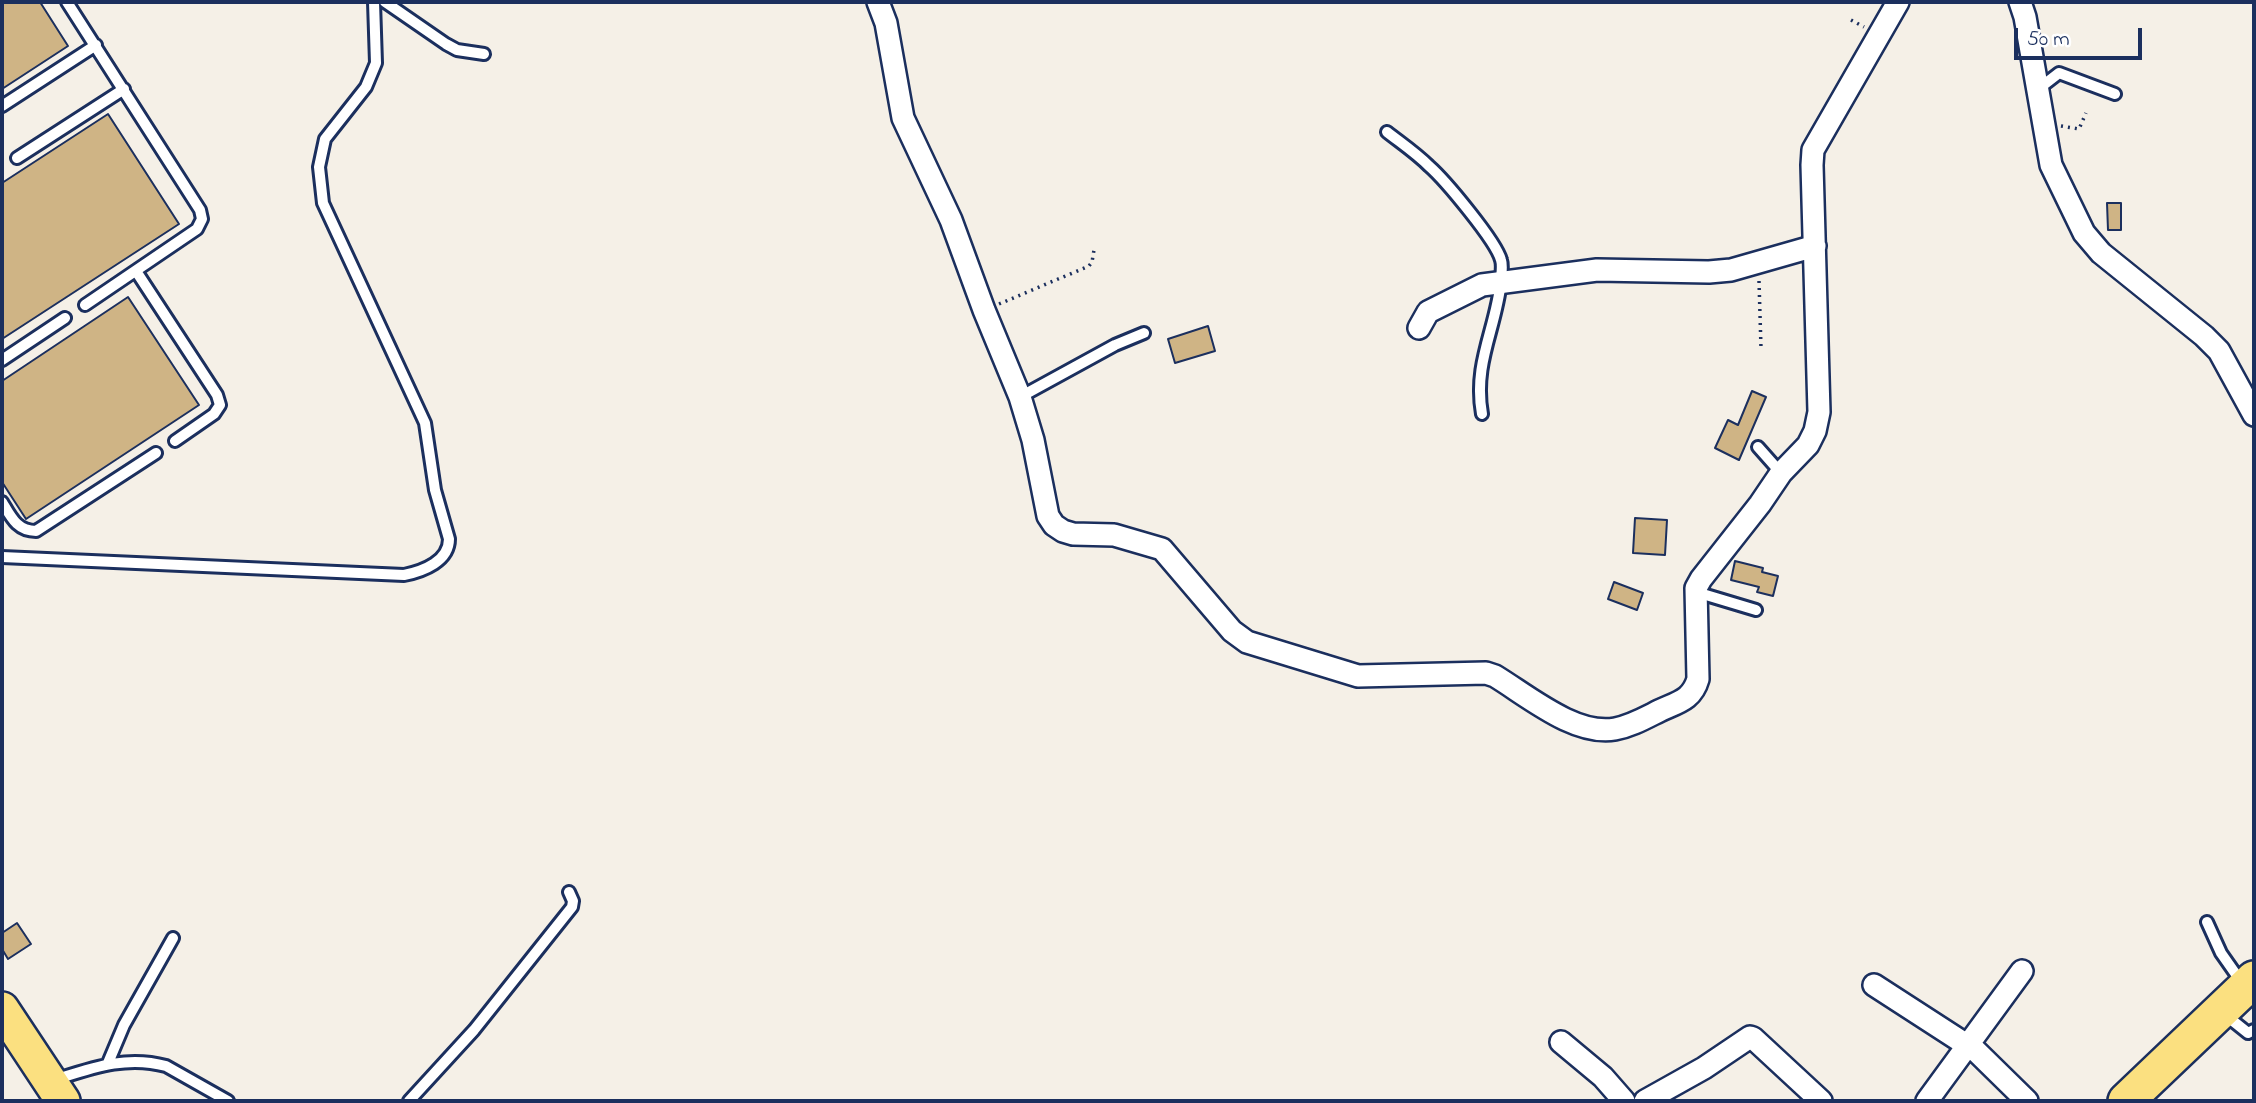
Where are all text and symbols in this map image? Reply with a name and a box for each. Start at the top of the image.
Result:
scale bar [2018,14,2146,58]
text: 50 m [2027,25,2070,55]

